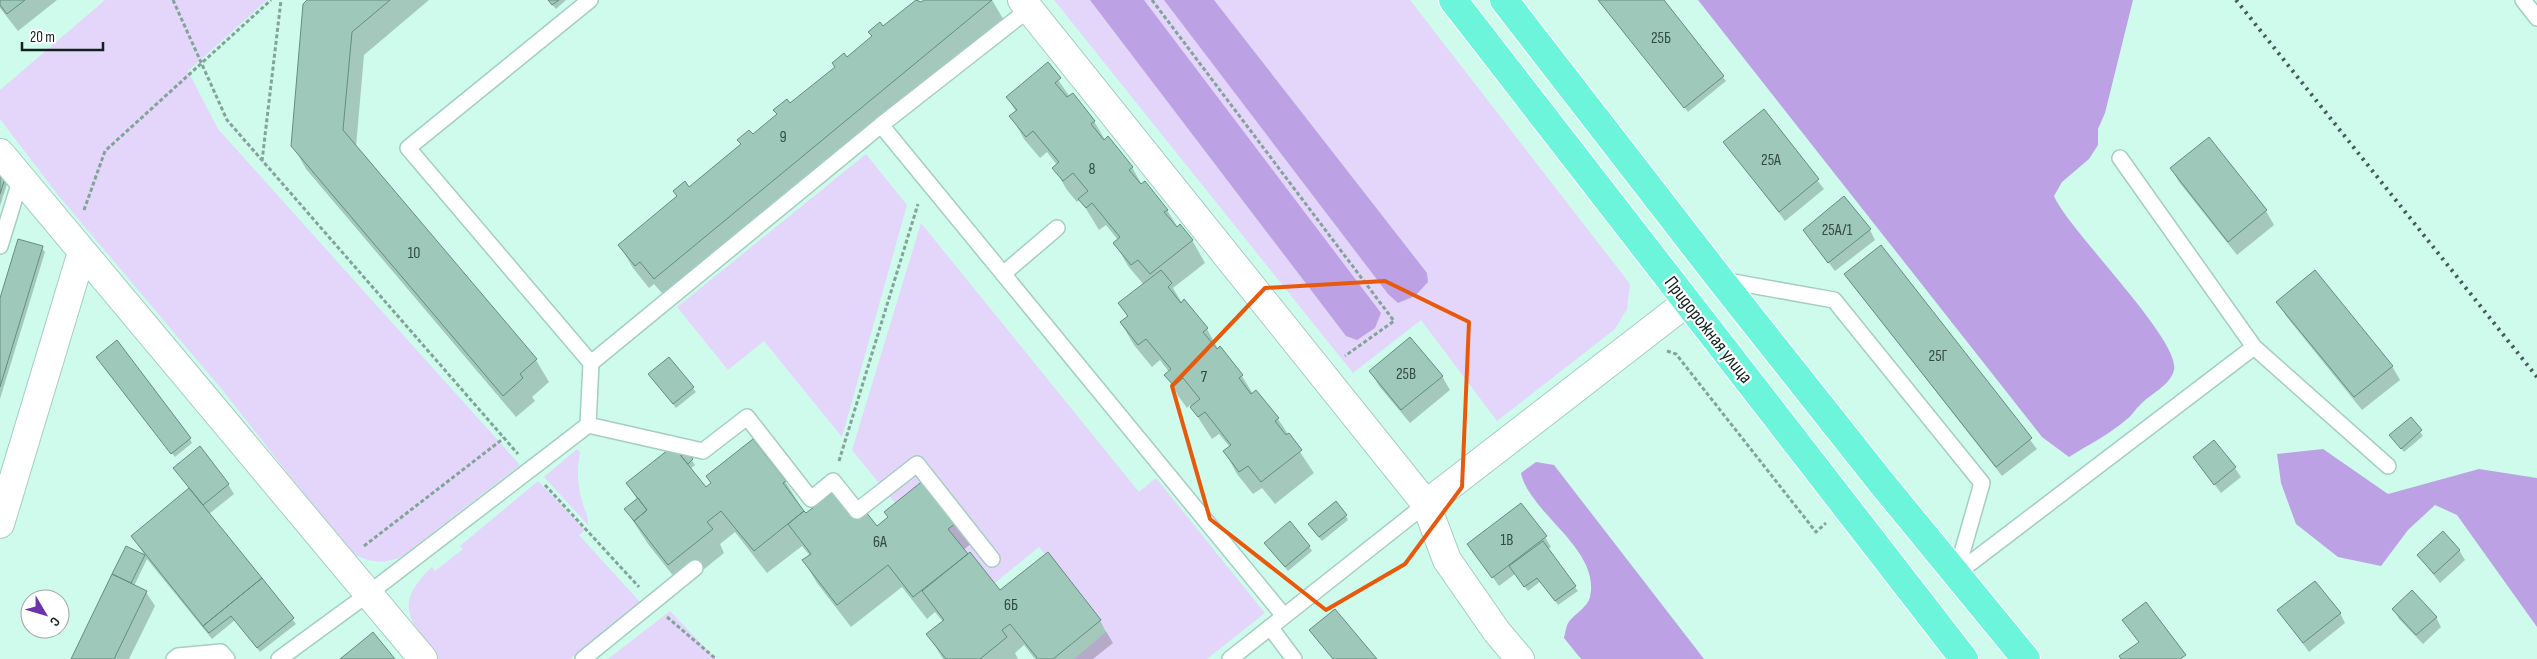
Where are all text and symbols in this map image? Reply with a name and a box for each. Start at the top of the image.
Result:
scale bar [22,20,104,52]
text: 20 m [30,28,55,47]
house number: 25Б [1651,29,1671,48]
house number: 9 [779,128,787,147]
house number: 25А [1761,151,1781,170]
house number: 8 [1088,160,1096,179]
house number: 25А/1 [1822,221,1853,240]
house number: 10 [408,244,420,263]
street label: Придорожная улица [1659,272,1757,388]
house number: 25Г [1929,347,1948,366]
house number: 25В [1396,365,1416,384]
house number: 7 [1201,368,1208,387]
house number: 1В [1501,531,1513,550]
house number: 6А [873,533,887,552]
north arrow [20,589,70,639]
house number: 6Б [1004,596,1018,615]
text: С [46,614,64,630]

